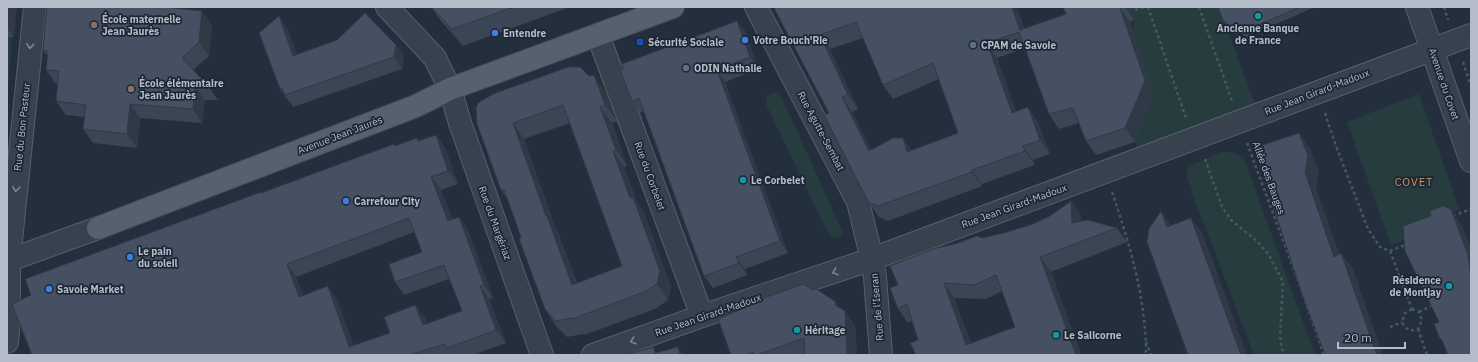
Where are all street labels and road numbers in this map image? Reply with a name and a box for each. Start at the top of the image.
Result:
street label: Avenue du Covet [1426,46,1463,122]
street label: Rue Jean Girard-Madoux [1263,66,1371,118]
street label: Rue du Bon Pasteur [11,82,33,172]
street label: Rue Agutte-Sembat [795,89,848,173]
street label: Avenue Jean Jaurès [296,113,384,157]
street label: Rue du Corbelet [632,140,669,213]
street label: Allée des Bauges [1250,140,1288,216]
street label: Rue Jean Girard-Madoux [959,181,1069,231]
street label: Rue du Margériaz [476,184,514,262]
street label: Rue de l'Iseran [868,273,886,341]
street label: Rue Jean Girard-Madoux [653,291,763,339]

